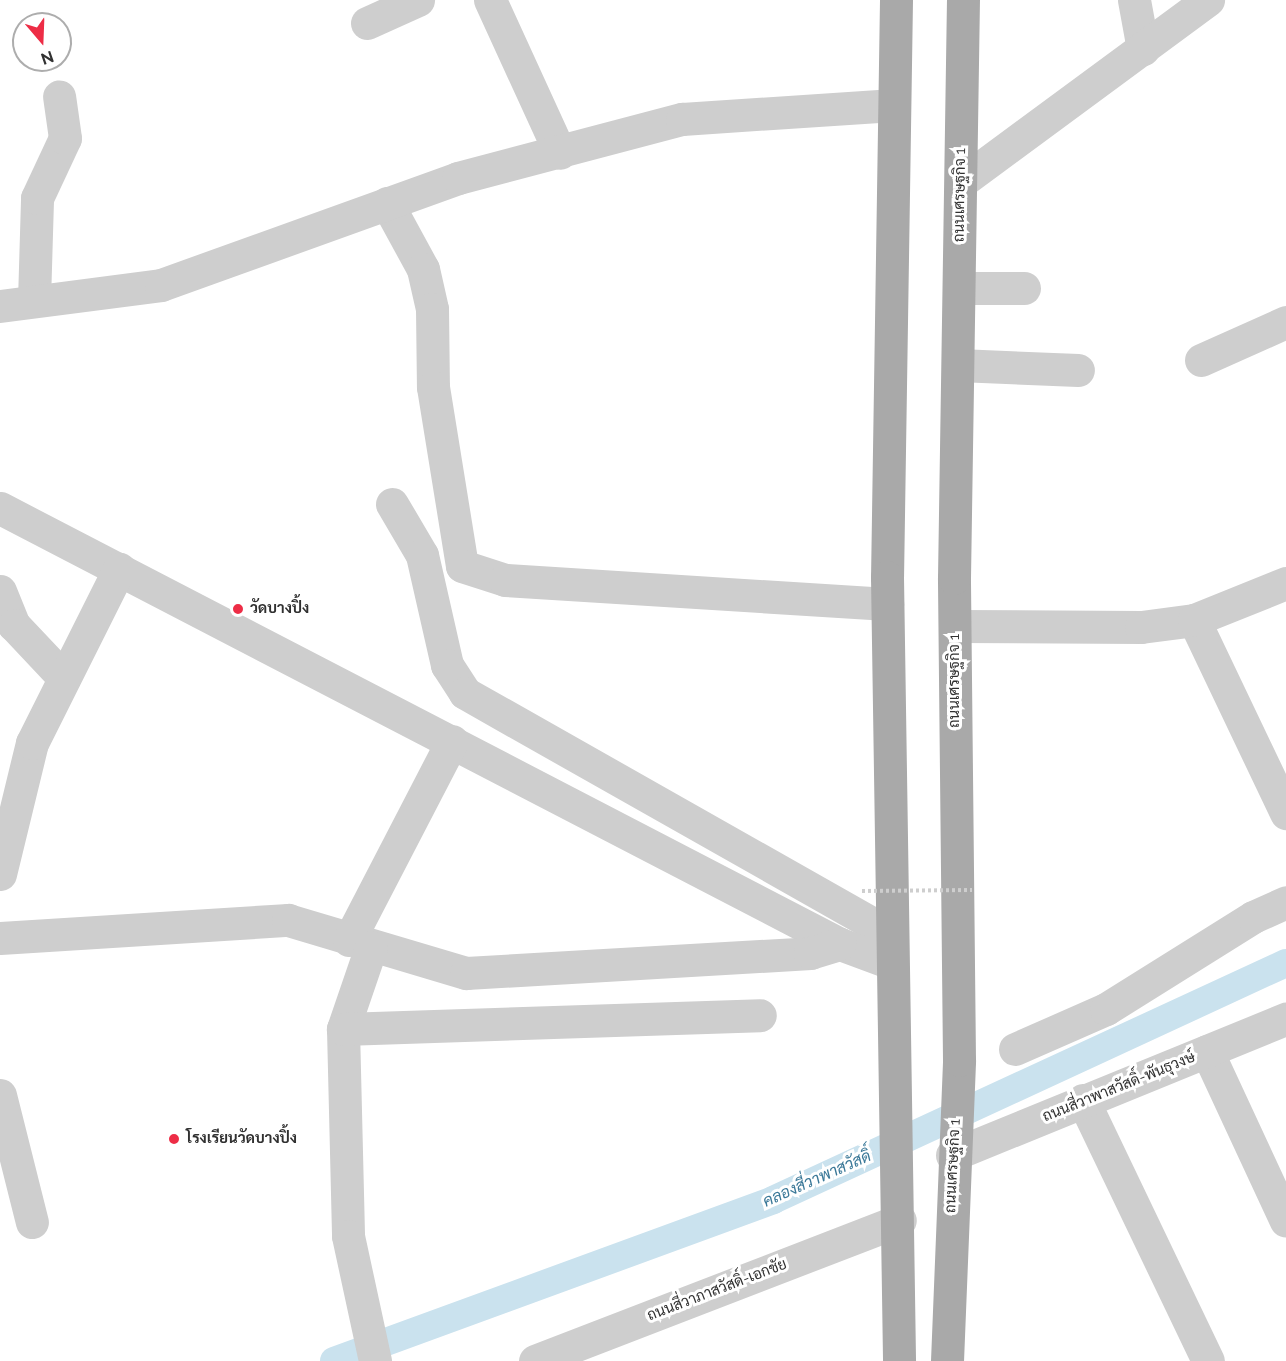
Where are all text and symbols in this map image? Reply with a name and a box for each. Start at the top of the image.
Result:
north arrow [12,12,72,72]
text: N [39,47,56,69]
street label: ถนนเศรษฐกิจ 1 [950,148,970,242]
place label: วัดบางปิ้ง [250,600,309,618]
marker: วัดบางปิ้ง [231,602,245,616]
street label: ถนนเศรษฐกิจ 1 [946,634,964,728]
street label: ถนนสี่วาพาสวัสดิ์-พันธุวงษ์ [1040,1048,1198,1126]
street label: ถนนเศรษฐกิจ 1 [942,1118,964,1214]
place label: โรงเรียนวัดบางปิ้ง [186,1130,297,1148]
marker: โรงเรียนวัดบางปิ้ง [167,1132,181,1146]
water label: คลองสี่วาพาสวัสดิ์ [760,1147,874,1211]
street label: ถนนสี่วาภาสวัสดิ์-เอกชัย [645,1255,789,1325]

